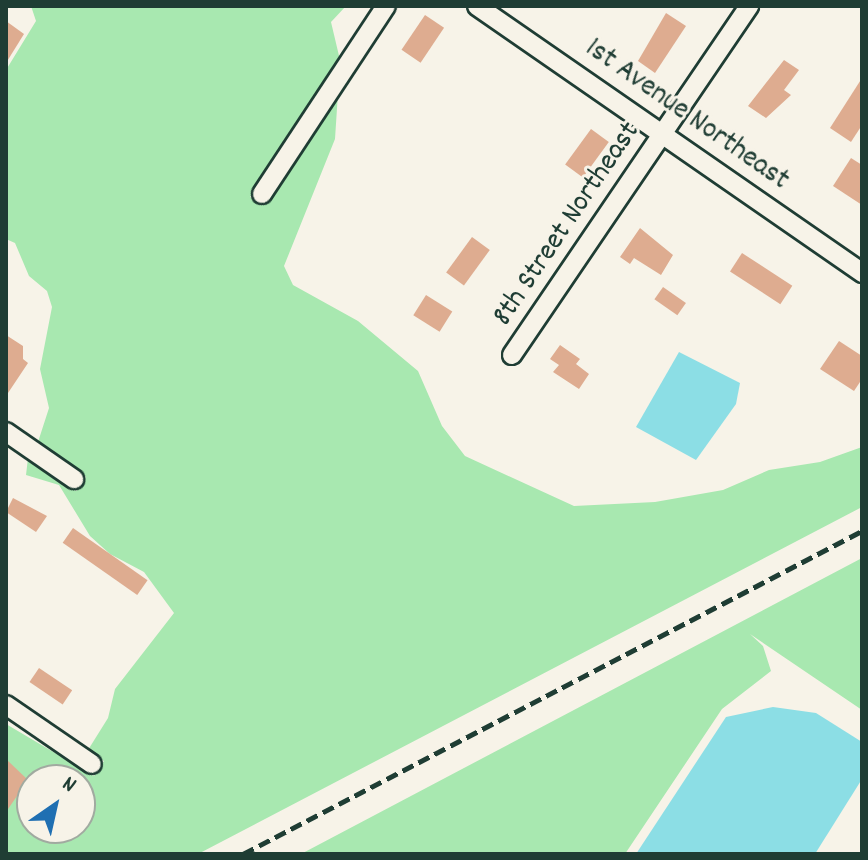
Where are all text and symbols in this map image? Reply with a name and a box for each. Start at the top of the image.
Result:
street label: 1st Avenue Northeast [577,32,795,200]
street label: 8th Street Northeast [486,116,650,334]
north arrow [16,764,96,844]
text: N [55,769,82,801]

